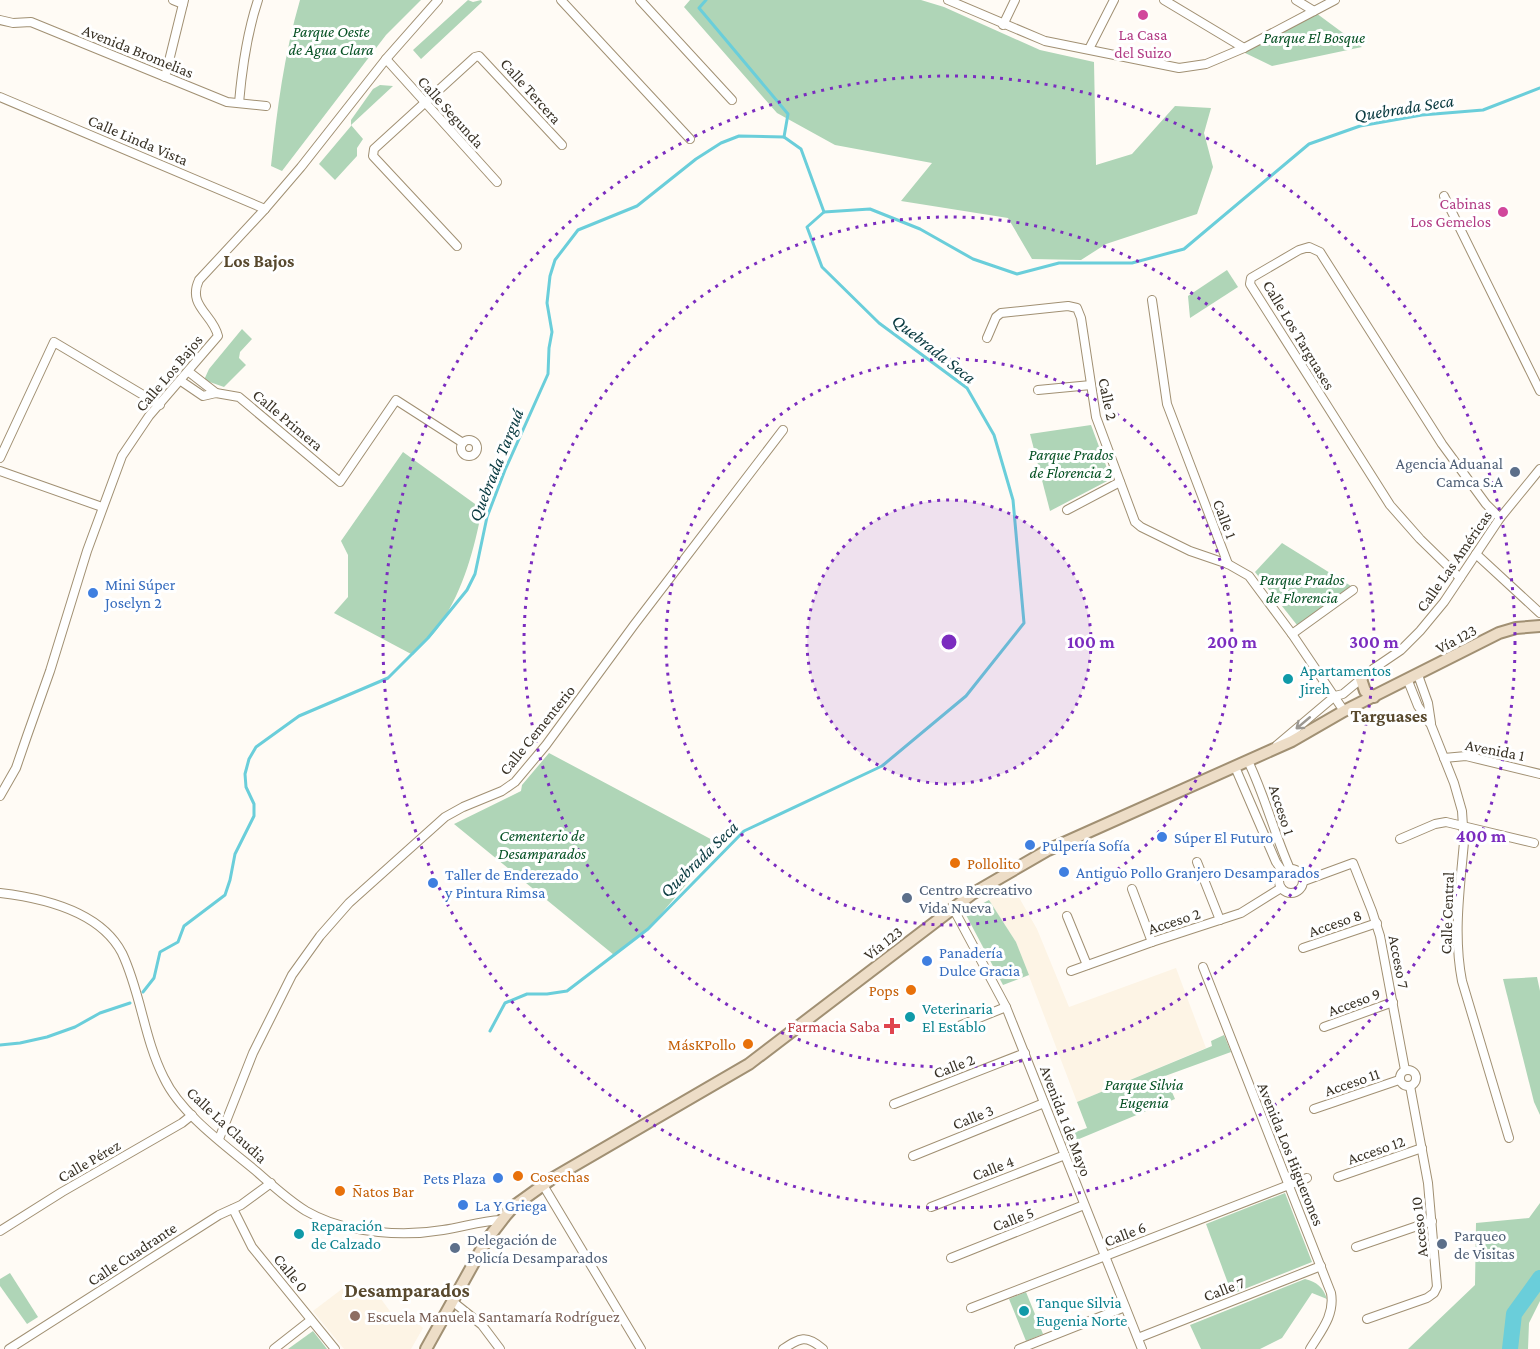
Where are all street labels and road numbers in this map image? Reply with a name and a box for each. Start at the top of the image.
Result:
street label: Avenida Bromelias [80,21,196,81]
street label: Calle Tercera [497,55,565,128]
street label: Calle Segunda [414,73,488,152]
street label: Calle Linda Vista [86,111,191,169]
street label: Calle Los Targuases [1259,277,1338,393]
street label: Calle Los Bajos [132,331,207,415]
street label: Calle 2 [1095,376,1121,422]
street label: Calle Primera [250,386,327,454]
street label: Calle 1 [1210,497,1240,541]
street label: Calle Las Américas [1413,507,1495,615]
street label: Vía 123 [1433,621,1479,657]
street label: Calle Cementerio [496,682,578,778]
street label: Avenida 1 [1464,736,1526,764]
street label: Acceso 1 [1266,783,1298,837]
street label: Calle Central [1437,871,1457,955]
street label: Acceso 2 [1146,904,1203,937]
street label: Acceso 8 [1306,906,1364,940]
street label: Vía 123 [860,923,906,963]
street label: Acceso 7 [1386,934,1413,991]
street label: Acceso 9 [1325,985,1383,1019]
street label: Calle 2 [931,1050,977,1082]
street label: Avenida 1 de Mayo [1036,1063,1095,1179]
street label: Acceso 11 [1322,1065,1382,1099]
street label: Avenida Los Higuerones [1254,1080,1328,1228]
street label: Calle La Claudia [183,1084,271,1167]
street label: Calle 3 [950,1101,996,1133]
street label: Acceso 12 [1345,1132,1407,1168]
street label: Calle Pérez [55,1136,123,1186]
street label: Calle 4 [970,1152,1016,1184]
street label: Acceso 10 [1407,1196,1431,1258]
street label: Calle 5 [990,1203,1036,1235]
street label: Calle 6 [1102,1218,1148,1250]
street label: Calle Cuadrante [84,1219,180,1289]
street label: Calle 0 [270,1250,312,1296]
street label: Calle 7 [1201,1273,1248,1305]

